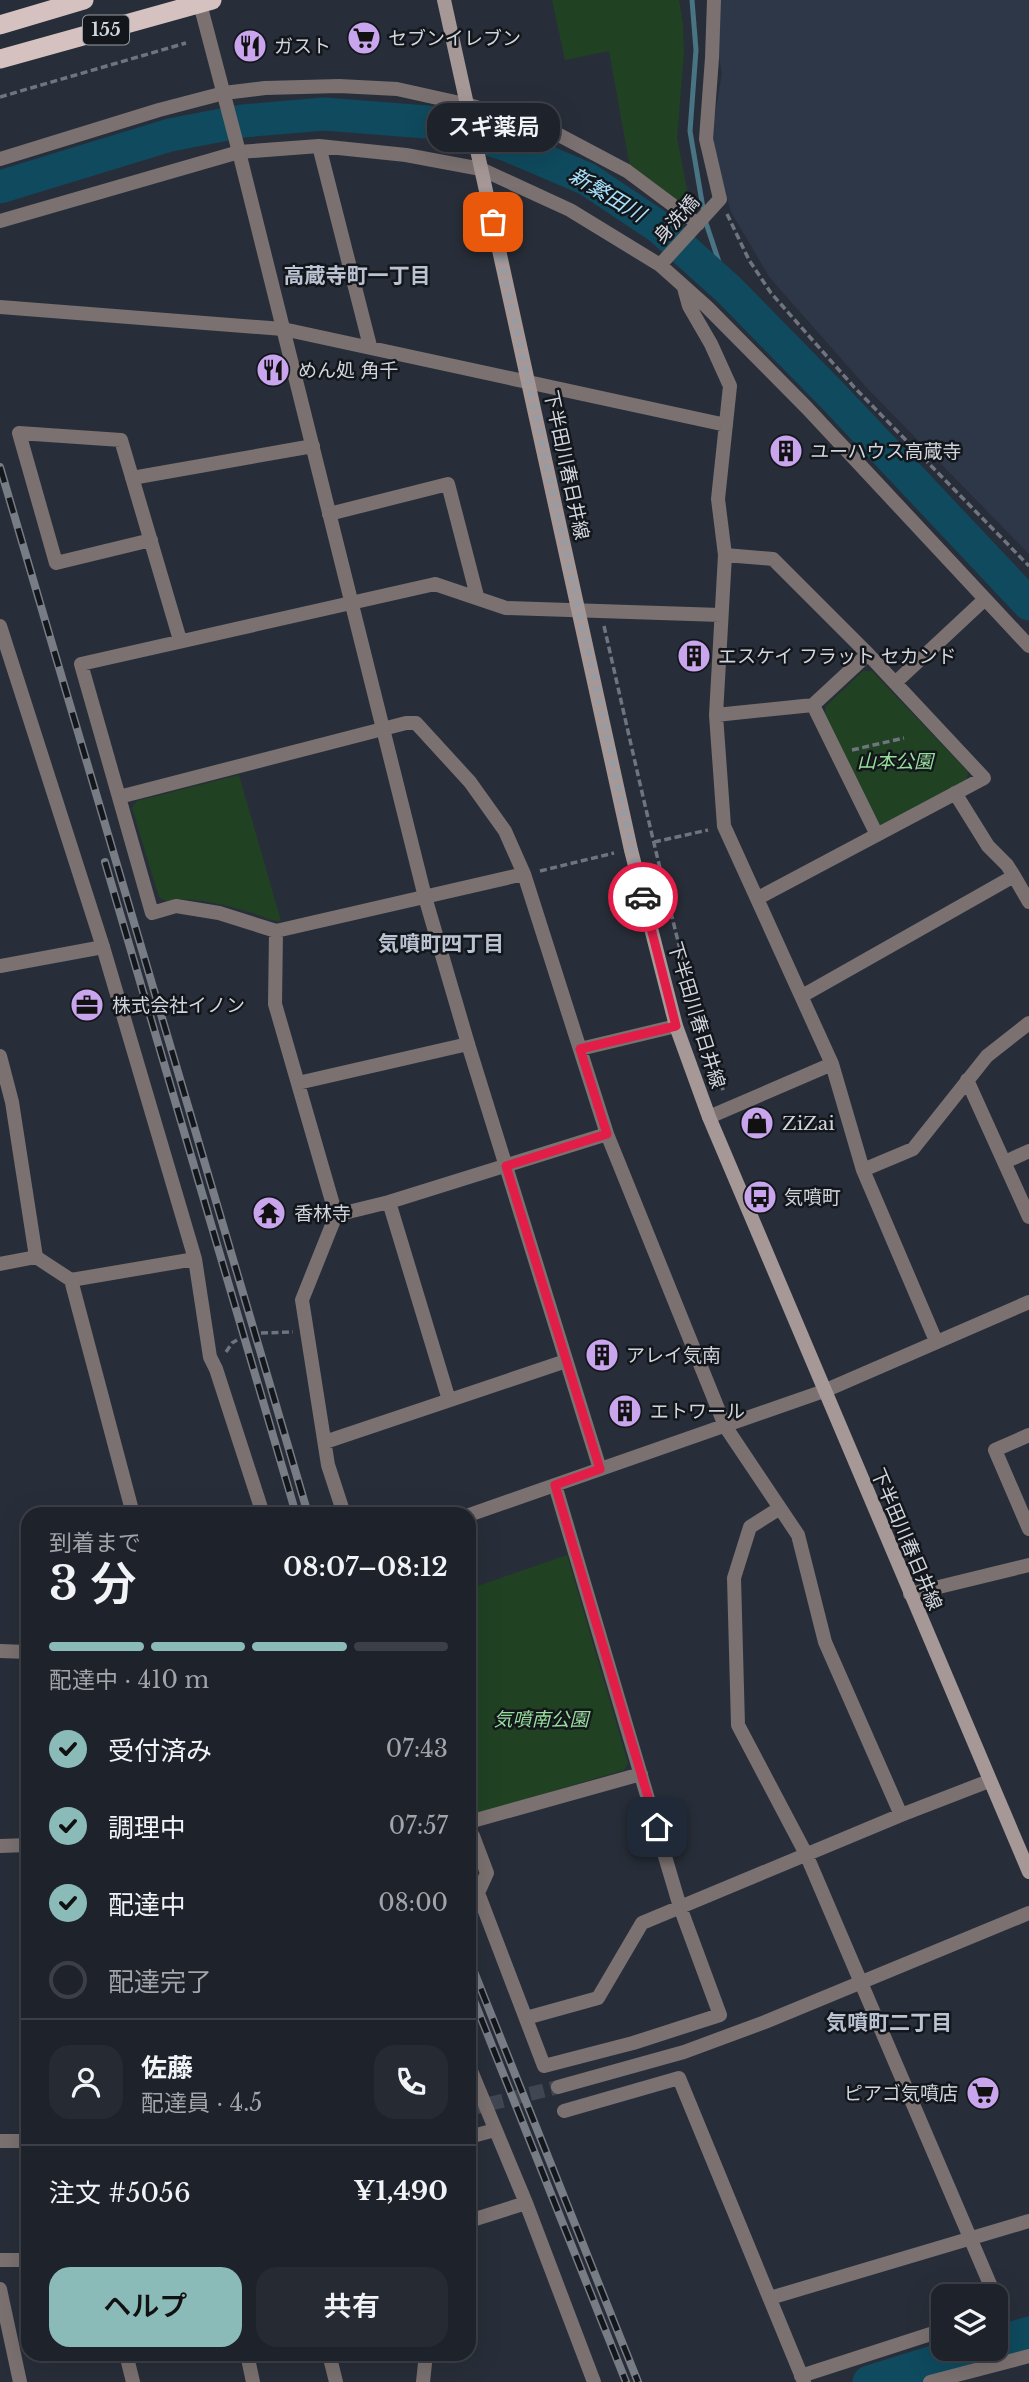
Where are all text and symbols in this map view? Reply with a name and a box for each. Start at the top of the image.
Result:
road number: 155 [83,15,129,44]
supermarket icon: セブンイレブン [345,19,383,57]
restaurant icon: ガスト [231,27,269,65]
place label: セブンイレブン [388,27,521,50]
place label: ガスト [274,35,331,58]
callout: スギ薬局 [426,103,560,152]
text: スギ薬局 [448,113,540,141]
water label: 新繁田川 [564,162,651,229]
street label: 身洗橋 [649,190,704,248]
pin [463,192,523,252]
icon: bag [474,203,512,241]
district label: 高蔵寺町一丁目 [284,263,431,289]
restaurant icon: めん処 角千 [254,351,292,389]
place label: めん処 角千 [298,359,398,382]
street label: 下半田川春日井線 [539,388,594,542]
building icon: ユーハウス高蔵寺 [767,432,805,470]
place label: ユーハウス高蔵寺 [810,440,962,463]
building icon: エスケイ フラット セカンド [675,637,713,675]
place label: エスケイ フラット セカンド [718,645,957,668]
park label: 山本公園 [857,750,936,773]
courier [608,862,678,932]
icon: car [624,878,662,916]
district label: 気噴町四丁目 [378,931,504,957]
street label: 下半田川春日井線 [663,939,730,1091]
office icon: 株式会社イノン [68,986,106,1024]
place label: 株式会社イノン [112,994,245,1017]
shop icon: ZiZai [738,1104,776,1142]
place label: ZiZai [782,1112,835,1135]
bus stop icon: 気噴町 [741,1178,779,1216]
place label: 気噴町 [784,1186,841,1209]
temple icon: 香林寺 [250,1194,288,1232]
place label: 香林寺 [294,1202,351,1225]
building icon: アレイ気南 [583,1336,621,1374]
place label: アレイ気南 [626,1344,721,1367]
building icon: エトワール [606,1392,644,1430]
place label: エトワール [650,1400,745,1423]
street label: 下半田川春日井線 [866,1465,947,1614]
text: 到着まで [49,1529,141,1557]
text: 08:07–08:12 [283,1551,448,1583]
text: 3 分 [49,1555,137,1612]
text: 配達中 · 410 m [49,1666,209,1694]
park label: 気噴南公園 [493,1708,591,1731]
icon: check [49,1730,87,1768]
text: 受付済み [108,1735,212,1767]
text: 07:43 [386,1735,448,1763]
pin [627,1797,687,1857]
icon: check [49,1807,87,1845]
icon: home [638,1808,676,1846]
text: 調理中 [108,1812,186,1844]
text: 07:57 [389,1812,448,1840]
icon: check [49,1884,87,1922]
text: 配達中 [108,1889,186,1921]
text: 08:00 [378,1889,448,1917]
text: 配達完了 [108,1966,212,1998]
district label: 気噴町二丁目 [826,2010,952,2036]
button: person [49,2045,123,2119]
button: phone [374,2045,448,2119]
text: 佐藤 [141,2052,193,2084]
supermarket icon: ピアゴ気噴店 [964,2074,1002,2112]
place label: ピアゴ気噴店 [844,2082,958,2105]
text: 配達員 · 4.5 [141,2089,262,2117]
text: ¥1,490 [353,2175,448,2207]
text: 注文 #5056 [49,2177,191,2209]
button: ヘルプ [49,2267,242,2347]
button: 共有 [256,2267,448,2347]
map controls [931,2284,1008,2361]
button: layers [931,2284,1008,2361]

